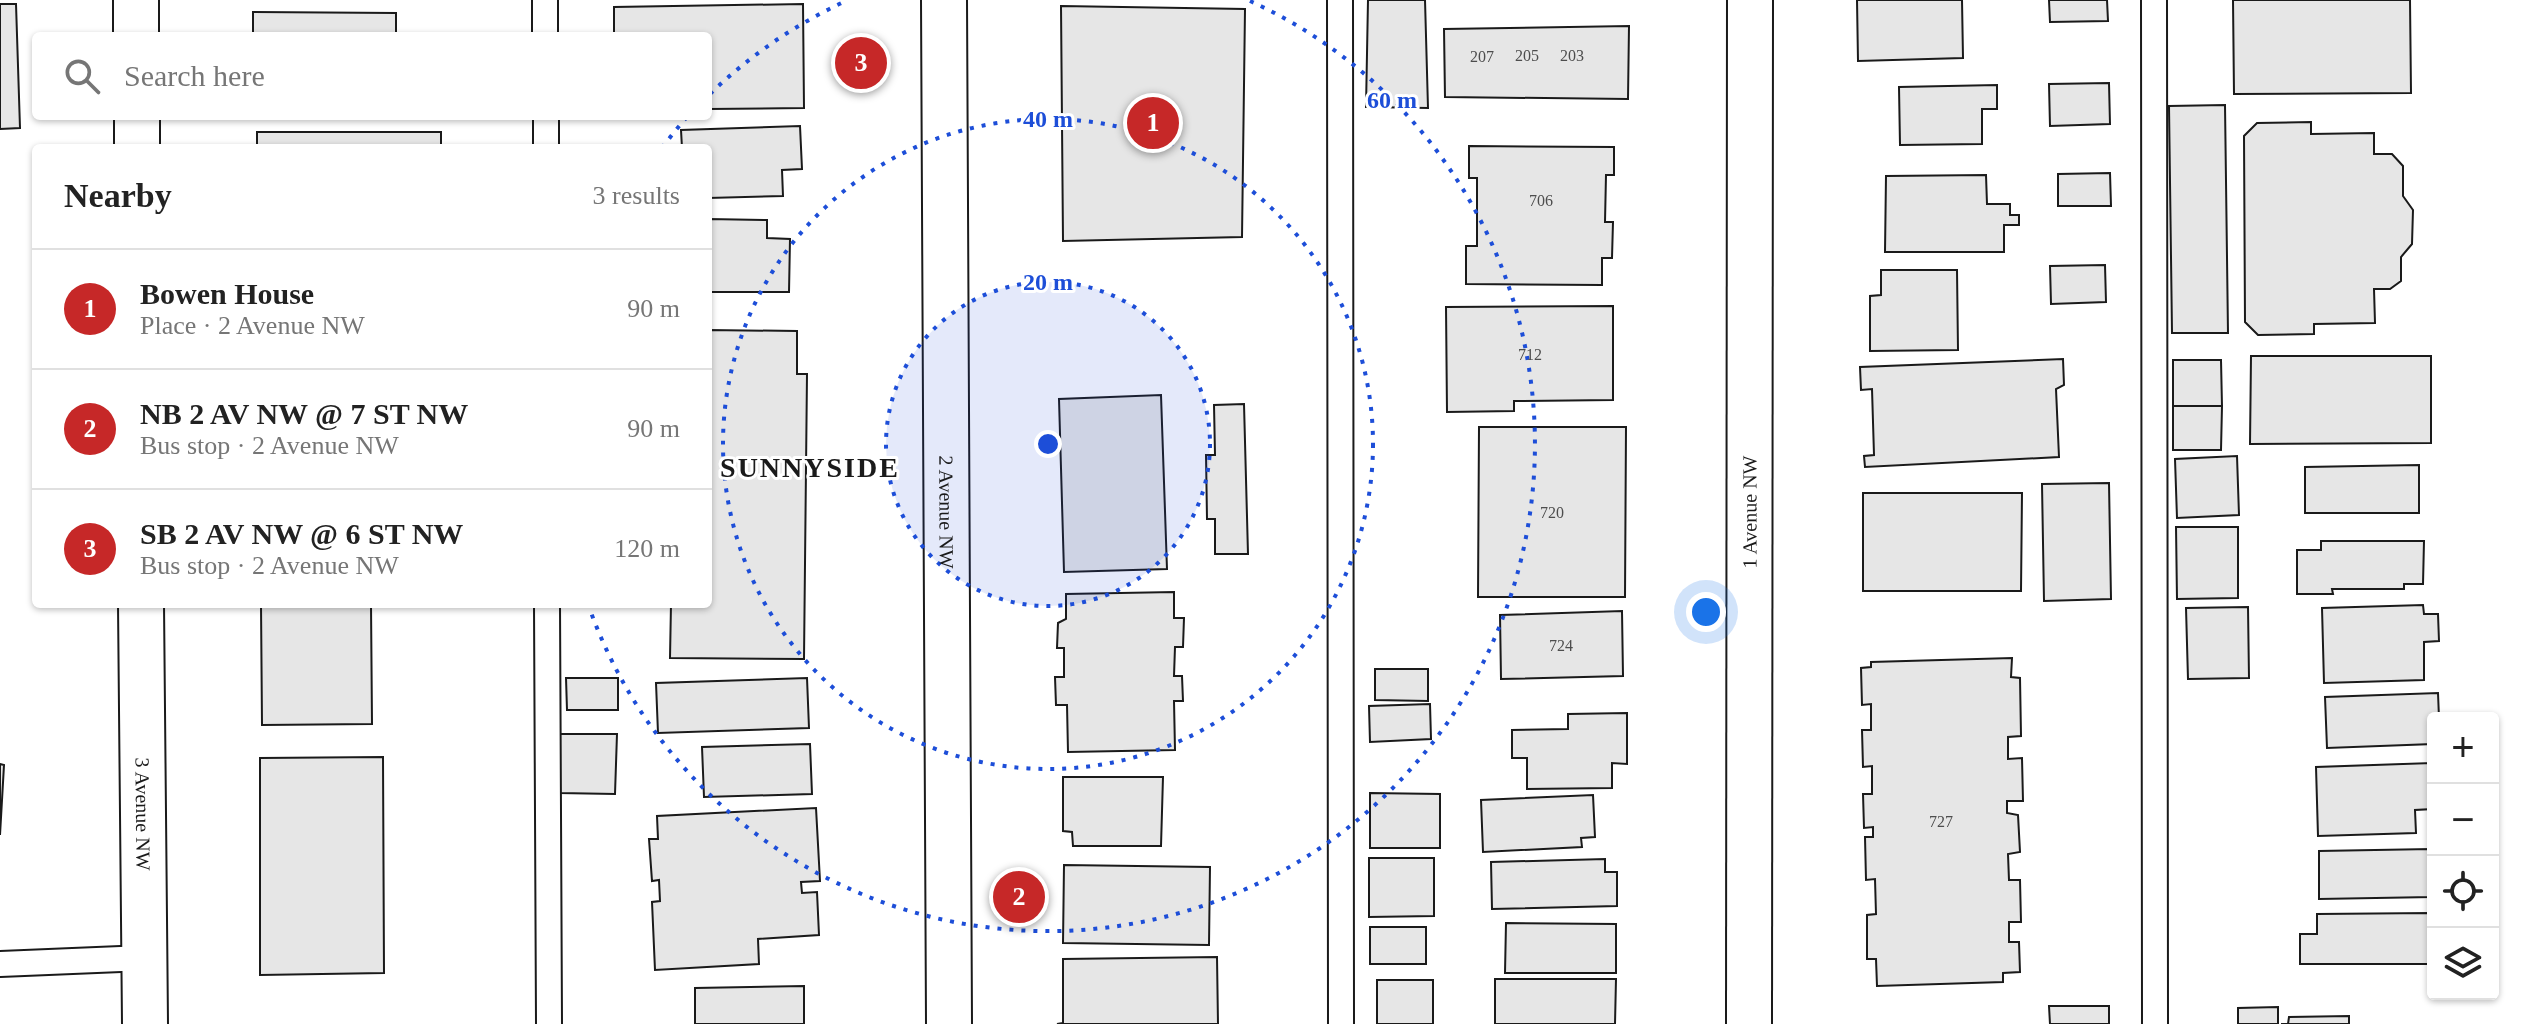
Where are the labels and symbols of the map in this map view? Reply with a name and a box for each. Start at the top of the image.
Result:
pin: 3 [835,33,887,93]
house number: 205 [1515,47,1539,64]
house number: 203 [1560,47,1584,64]
house number: 207 [1470,48,1494,65]
text: 60 m [1367,87,1417,113]
pin: 1 [1127,93,1179,153]
text: 40 m [1023,106,1073,132]
house number: 706 [1529,192,1553,209]
text: 20 m [1023,269,1073,295]
house number: 712 [1518,346,1542,363]
centre of rings [1034,430,1062,458]
district label: SUNNYSIDE [720,452,900,483]
street label: 2 Avenue NW [935,455,958,569]
street label: 1 Avenue NW [1738,455,1761,569]
house number: 720 [1540,504,1564,521]
your location [1686,592,1726,632]
house number: 724 [1549,637,1573,654]
street label: 3 Avenue NW [131,757,155,871]
house number: 727 [1929,813,1953,830]
pin: 2 [993,867,1045,927]

